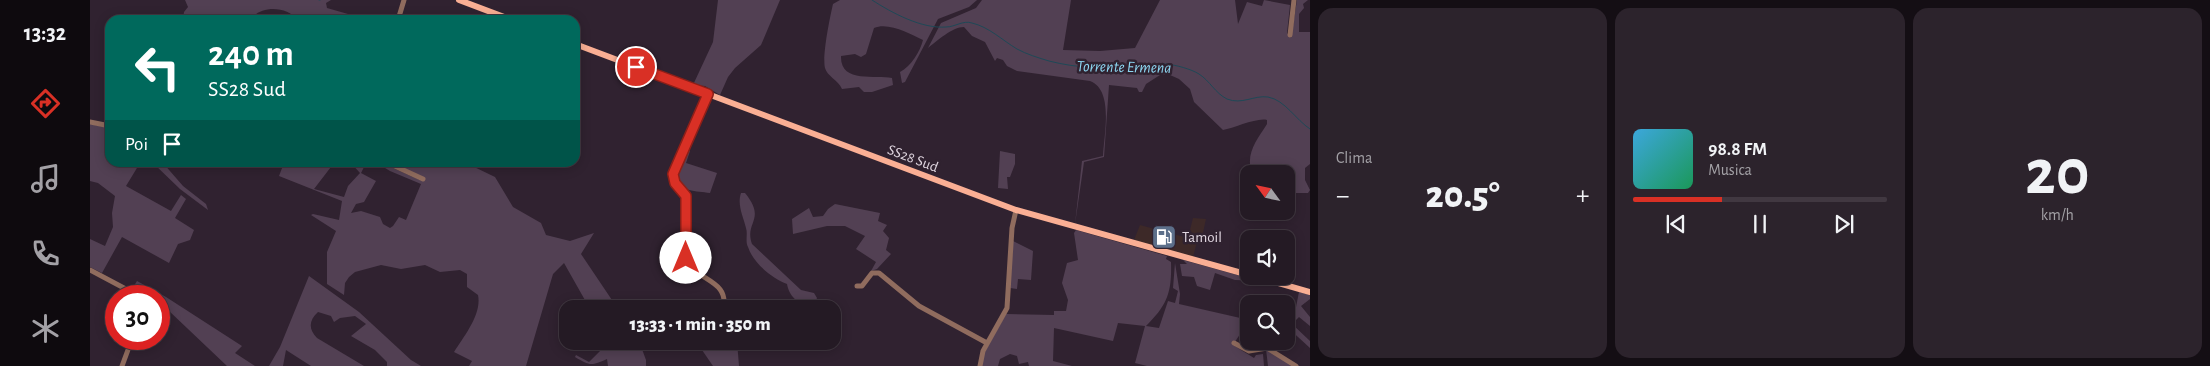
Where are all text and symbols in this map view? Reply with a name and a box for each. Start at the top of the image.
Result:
text: 13:32 [24,22,66,44]
icon: left [125,35,190,100]
text: 240 m [208,37,294,72]
pin [615,46,657,88]
icon: arrive [622,53,650,81]
water label: Torrente Ermena [1076,58,1172,76]
text: SS28 Sud [208,78,286,100]
icon: directions [28,86,63,121]
icon: arrive [158,130,186,158]
text: Poi [125,135,148,154]
text: 98.8 FM [1708,140,1767,159]
text: 20 [2025,141,2090,206]
street label: SS28 Sud [885,142,940,175]
text: Clima [1336,150,1372,166]
icon: music [28,161,63,196]
text: Musica [1708,162,1752,178]
north arrow [1240,165,1295,220]
map controls [1240,165,1295,350]
text: 20.5° [1426,177,1500,215]
text: − [1336,182,1349,210]
text: + [1576,182,1589,210]
text: km/h [2041,207,2074,223]
icon: previous [1662,210,1690,238]
icon: pause [1746,210,1774,238]
icon: next [1830,210,1858,238]
fuel station icon: Tamoil [1151,224,1177,250]
place label: Tamoil [1182,230,1222,245]
button: sound [1240,230,1295,285]
position arrow [659,231,711,283]
icon: phone [28,236,63,271]
speed limit sign: 30 [105,285,170,350]
button: search [1240,295,1295,350]
icon: climate [28,311,63,346]
text: 13:33 · 1 min · 350 m [629,315,771,334]

